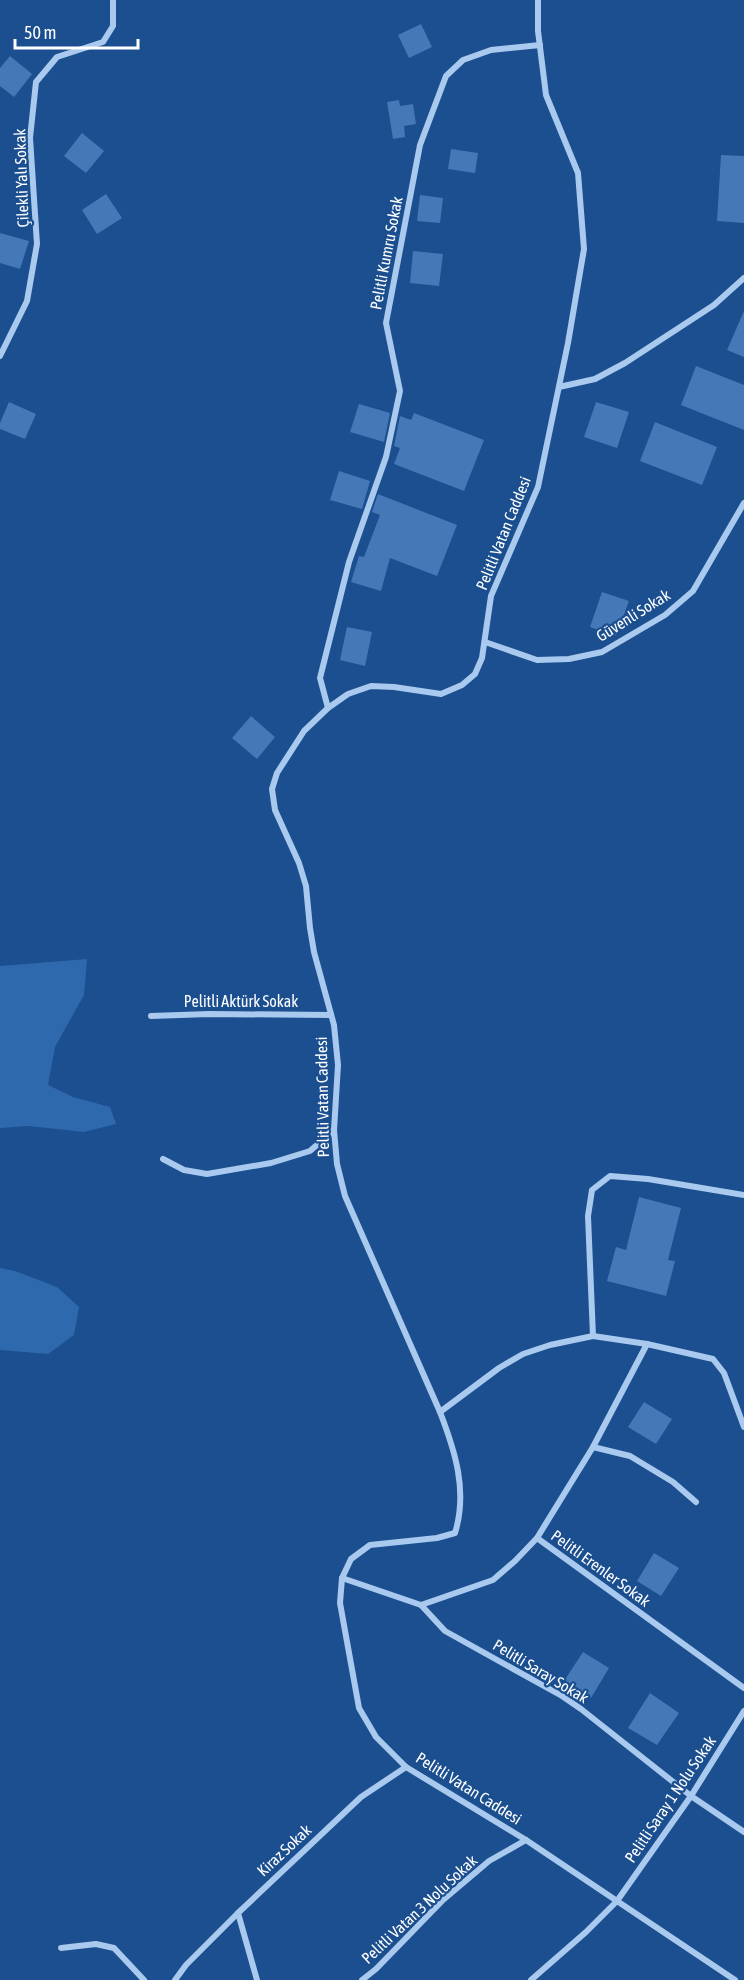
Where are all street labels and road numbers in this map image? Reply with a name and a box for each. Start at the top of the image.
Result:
street label: Çilekli Yalı Sokak [10,128,33,228]
street label: Pelitli Kumru Sokak [366,195,406,311]
street label: Pelitli Vatan Caddesi [472,474,534,592]
street label: Güvenli Sokak [593,585,673,645]
street label: Pelitli Aktürk Sokak [184,992,298,1010]
street label: Pelitli Vatan Caddesi [312,1036,332,1158]
street label: Pelitli Erenler Sokak [548,1526,654,1610]
street label: Pelitli Saray Sokak [490,1635,592,1707]
street label: Pelitli Saray 1 Nolu Sokak [621,1732,720,1866]
street label: Pelitli Vatan Caddesi [413,1748,525,1828]
street label: Kiraz Sokak [253,1821,315,1879]
street label: Pelitli Vatan 3 Nolu Sokak [358,1851,480,1967]

